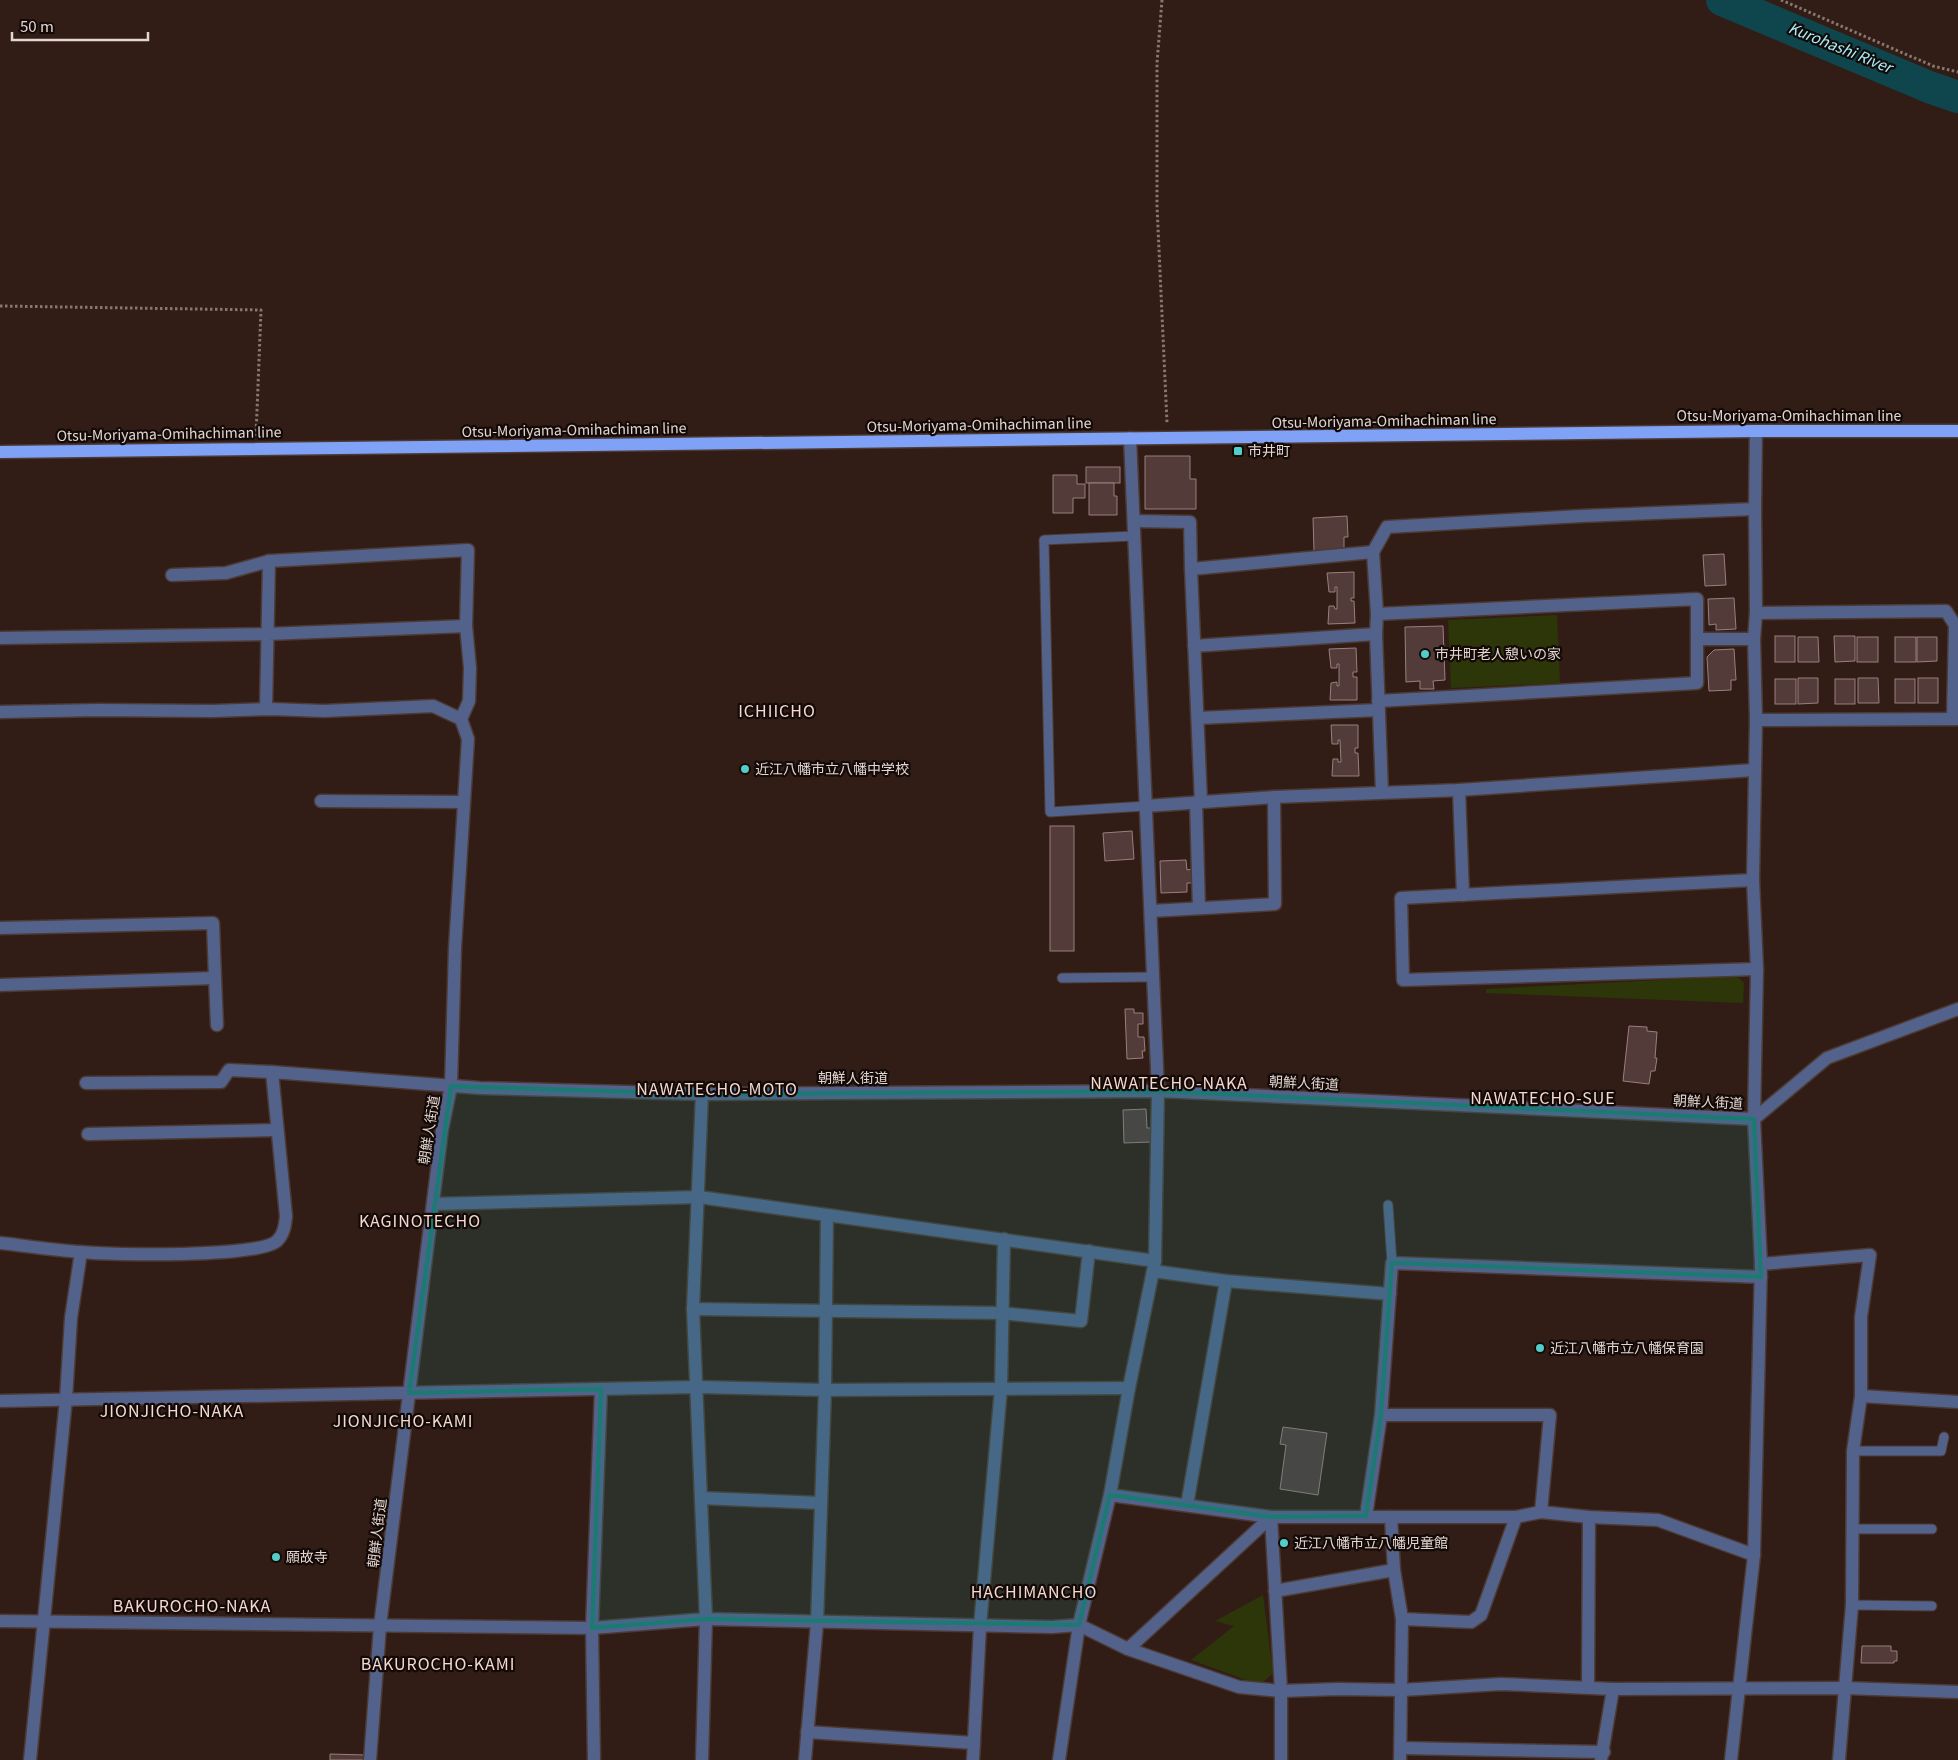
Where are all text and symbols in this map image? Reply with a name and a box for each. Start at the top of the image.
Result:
scale bar [12,10,149,42]
text: 50 m [20,15,54,36]
water label: Kurohashi River [1786,16,1897,78]
street label: Otsu-Moriyama-Omihachiman line [1677,405,1902,425]
street label: Otsu-Moriyama-Omihachiman line [1271,408,1497,432]
street label: Otsu-Moriyama-Omihachiman line [866,412,1092,436]
street label: Otsu-Moriyama-Omihachiman line [461,417,687,441]
street label: Otsu-Moriyama-Omihachiman line [56,421,282,445]
place label: 市井町 [1248,440,1290,460]
marker: 市井町 [1232,445,1244,457]
place label: 市井町老人憩いの家 [1435,643,1561,663]
marker: 市井町老人憩いの家 [1419,648,1431,660]
district label: ICHIICHO [738,698,816,722]
place label: 近江八幡市立八幡中学校 [755,758,909,778]
marker: 近江八幡市立八幡中学校 [739,763,751,775]
street label: 朝鮮人街道 [818,1067,888,1087]
district label: NAWATECHO-NAKA [1090,1070,1248,1094]
street label: 朝鮮人街道 [1269,1070,1340,1094]
district label: NAWATECHO-MOTO [636,1076,798,1100]
district label: NAWATECHO-SUE [1470,1085,1616,1109]
street label: 朝鮮人街道 [1673,1089,1744,1113]
street label: 朝鮮人街道 [413,1094,443,1166]
district label: KAGINOTECHO [359,1208,481,1232]
place label: 近江八幡市立八幡保育園 [1550,1337,1704,1357]
marker: 近江八幡市立八幡保育園 [1534,1342,1546,1354]
district label: JIONJICHO-NAKA [100,1398,244,1422]
district label: JIONJICHO-KAMI [333,1408,473,1432]
street label: 朝鮮人街道 [362,1497,390,1569]
place label: 近江八幡市立八幡児童館 [1294,1532,1448,1552]
marker: 近江八幡市立八幡児童館 [1278,1537,1290,1549]
place label: 願故寺 [286,1546,328,1566]
marker: 願故寺 [270,1551,282,1563]
district label: HACHIMANCHO [971,1579,1097,1603]
district label: BAKUROCHO-NAKA [113,1593,271,1617]
district label: BAKUROCHO-KAMI [361,1651,515,1675]

